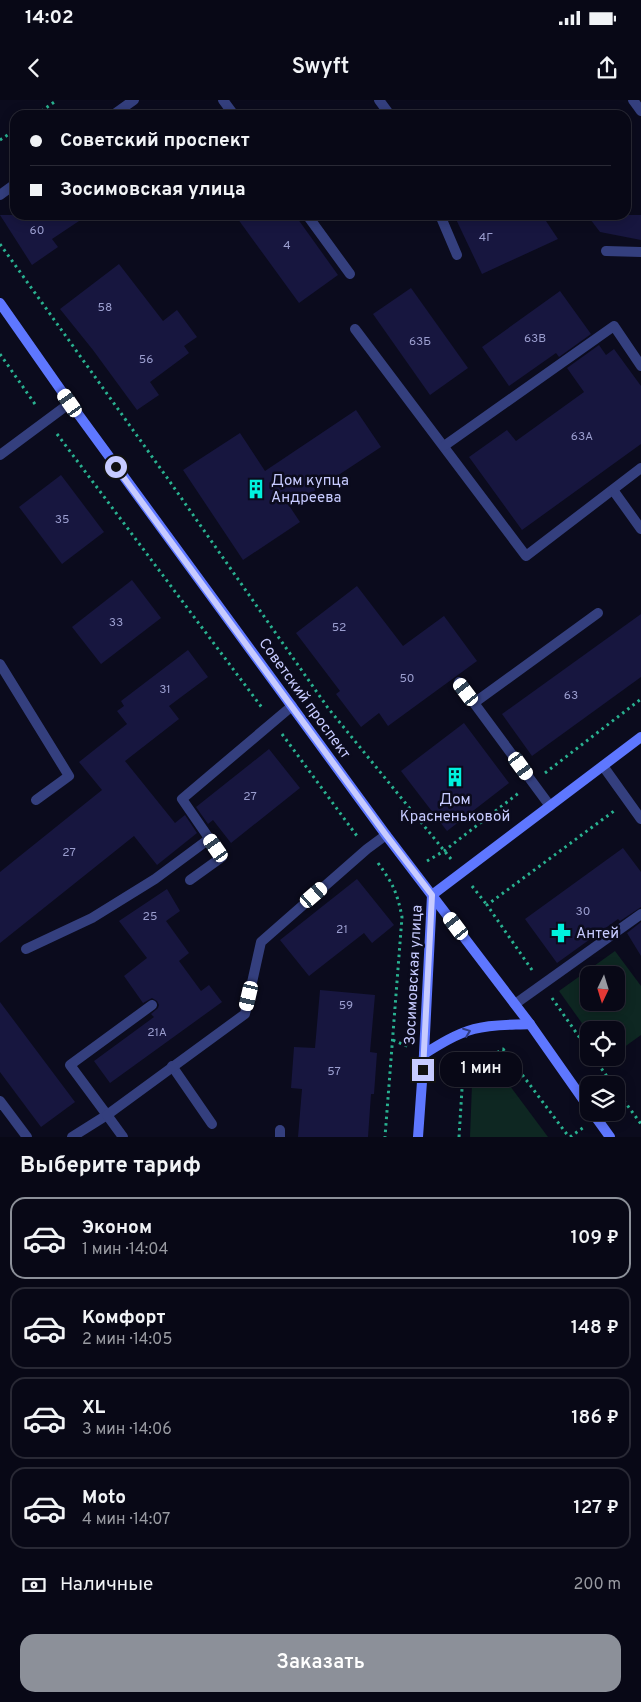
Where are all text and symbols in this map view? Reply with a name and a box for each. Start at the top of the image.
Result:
text: 14:02 [25,6,74,30]
icon: back [20,54,48,82]
text: Swyft [292,54,349,81]
icon: share [593,54,621,82]
text: Советский проспект [60,129,250,153]
text: Зосимовская улица [60,178,246,202]
house number: 60 [30,223,44,239]
house number: 4Г [479,230,493,246]
house number: 4 [283,238,291,254]
house number: 58 [98,300,112,316]
house number: 63В [524,331,546,347]
house number: 63Б [409,334,431,350]
house number: 56 [139,352,153,368]
car [55,386,84,420]
house number: 63А [571,429,593,445]
route start [105,456,127,478]
place label: Дом купца Андреева [271,472,349,508]
building icon: Дом купца Андреева [245,478,267,500]
house number: 35 [55,512,69,528]
house number: 33 [109,615,123,631]
house number: 52 [332,620,346,636]
street label: Советский проспект [254,635,354,763]
house number: 50 [399,671,415,687]
car [450,676,481,708]
house number: 31 [159,682,171,698]
house number: 63 [564,688,578,704]
car [506,749,535,783]
building icon: Дом Красненьковой [444,766,466,788]
house number: 27 [243,789,257,805]
place label: Дом Красненьковой [400,791,510,827]
car [201,831,230,865]
house number: 27 [62,845,76,861]
car [297,879,330,911]
street label: Зосимовская улица [401,904,428,1046]
house number: 30 [576,904,590,920]
house number: 25 [143,909,157,925]
car [440,910,471,942]
house number: 21 [336,922,348,938]
pharmacy icon: Антей [550,922,572,944]
place label: Антей [576,925,619,944]
north arrow [580,966,625,1011]
map controls [580,966,625,1121]
car [238,980,259,1012]
house number: 59 [339,998,353,1014]
button: locate [580,1021,625,1066]
house number: 21А [147,1025,167,1041]
one-way arrow [463,1028,471,1038]
callout: 1 мин [440,1052,523,1088]
route end [412,1059,434,1081]
text: 1 мин [461,1059,501,1079]
house number: 57 [327,1064,341,1080]
button: layers [580,1076,625,1121]
text: Выберите тариф [20,1153,201,1180]
icon: car [22,1216,67,1261]
text: Эконом [82,1216,152,1240]
text: 109 ₽ [571,1226,619,1250]
text: 1 мин · 14:04 [82,1240,169,1260]
icon: car [22,1306,67,1351]
text: Комфорт [82,1306,165,1330]
text: 148 ₽ [571,1316,619,1340]
text: 2 мин · 14:05 [82,1330,172,1350]
icon: car [22,1396,67,1441]
text: XL [82,1396,105,1420]
text: 186 ₽ [571,1406,619,1430]
text: 3 мин · 14:06 [82,1420,172,1440]
icon: car [22,1486,67,1531]
text: Moto [82,1486,126,1510]
text: 127 ₽ [573,1496,619,1520]
text: 4 мин · 14:07 [82,1510,170,1530]
icon: cash [20,1571,48,1599]
text: Наличные [60,1573,153,1597]
text: 200 m [573,1575,621,1595]
button: Заказать [20,1634,621,1692]

